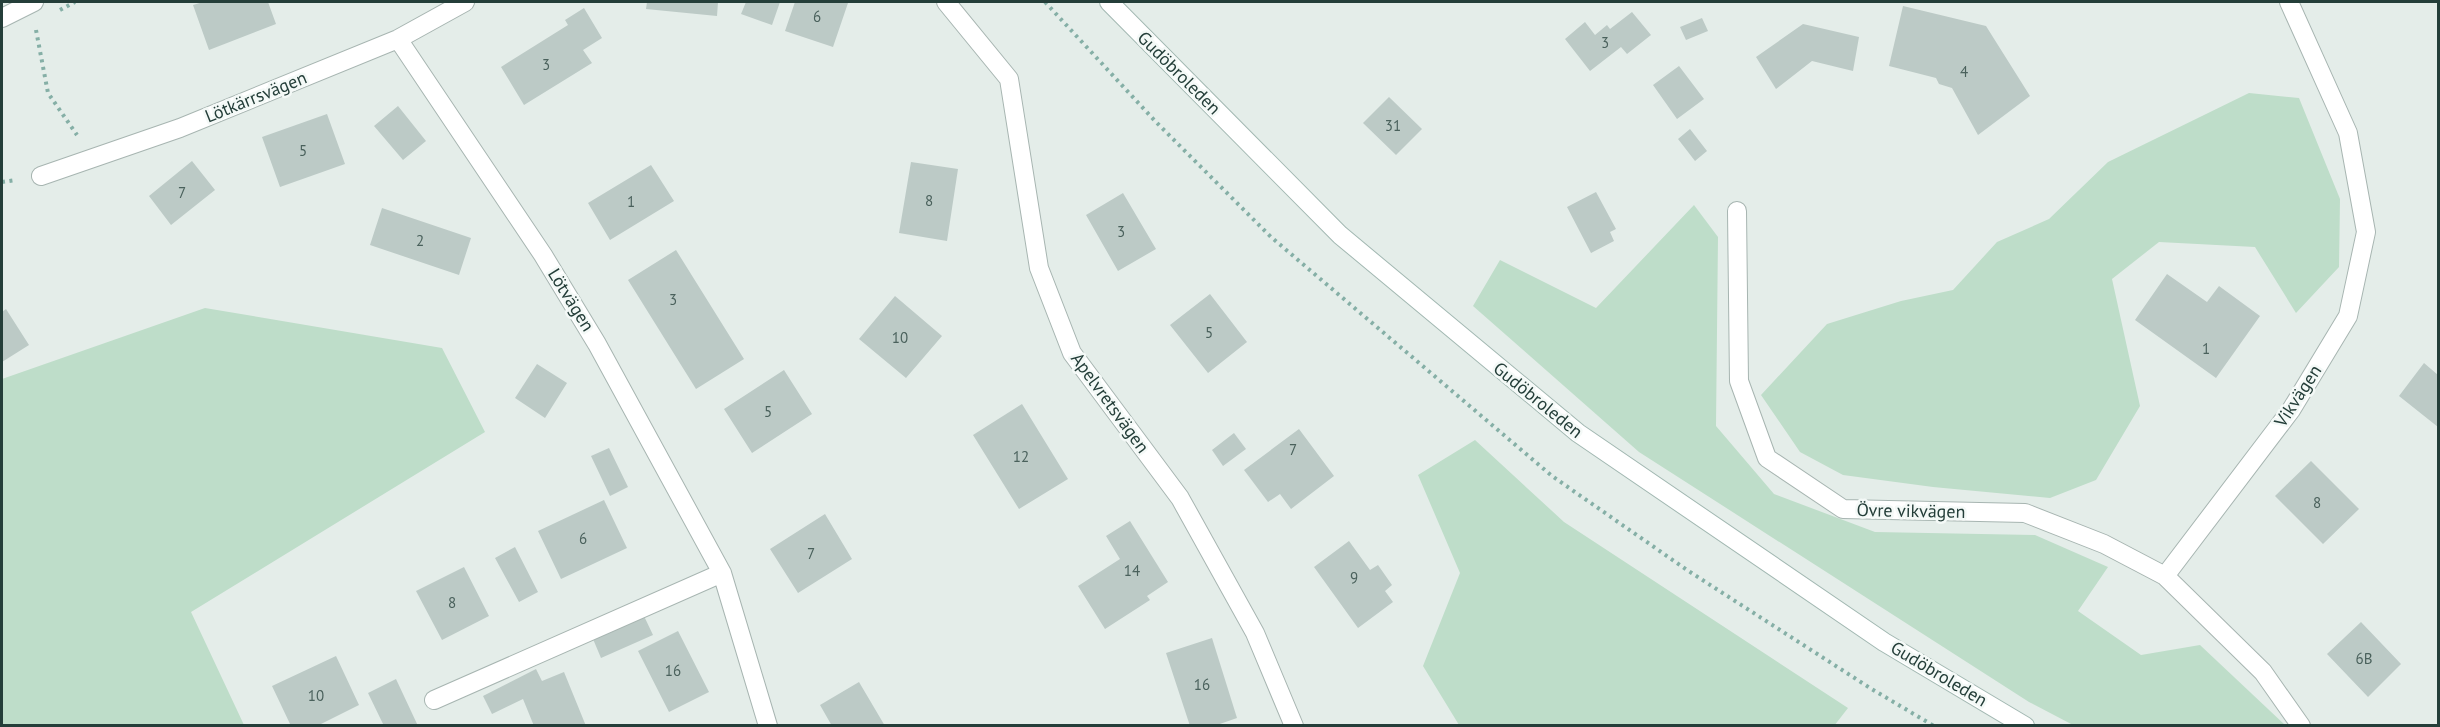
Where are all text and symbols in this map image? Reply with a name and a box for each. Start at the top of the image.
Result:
house number: 6 [813,7,821,26]
street label: Gudöbroleden [1133,26,1226,119]
house number: 3 [1601,33,1609,52]
house number: 3 [542,55,550,74]
house number: 4 [1960,62,1968,81]
street label: Lötkärrsvägen [202,66,310,127]
house number: 31 [1385,116,1401,135]
house number: 5 [299,141,307,160]
house number: 7 [178,183,186,202]
house number: 8 [925,191,933,210]
house number: 1 [627,192,635,211]
house number: 3 [1117,222,1125,241]
house number: 2 [416,231,424,250]
street label: Lötvägen [543,264,600,336]
house number: 3 [669,290,677,309]
house number: 5 [1205,323,1213,342]
house number: 10 [892,328,908,347]
house number: 1 [2202,339,2210,358]
street label: Apelvretsvägen [1066,348,1155,457]
street label: Gudöbroleden [1489,356,1588,443]
street label: Vikvägen [2268,360,2326,432]
house number: 5 [764,402,772,421]
house number: 7 [1289,440,1297,459]
house number: 12 [1013,447,1029,466]
house number: 8 [2313,493,2321,512]
street label: Övre vikvägen [1856,498,1966,523]
house number: 6 [579,529,587,548]
house number: 7 [807,544,815,563]
house number: 14 [1124,561,1140,580]
house number: 9 [1350,568,1358,587]
house number: 8 [448,593,456,612]
street label: Gudöbroleden [1887,636,1992,711]
house number: 6B [2356,649,2372,668]
house number: 16 [665,661,681,680]
house number: 16 [1194,675,1210,694]
house number: 10 [308,686,324,705]

